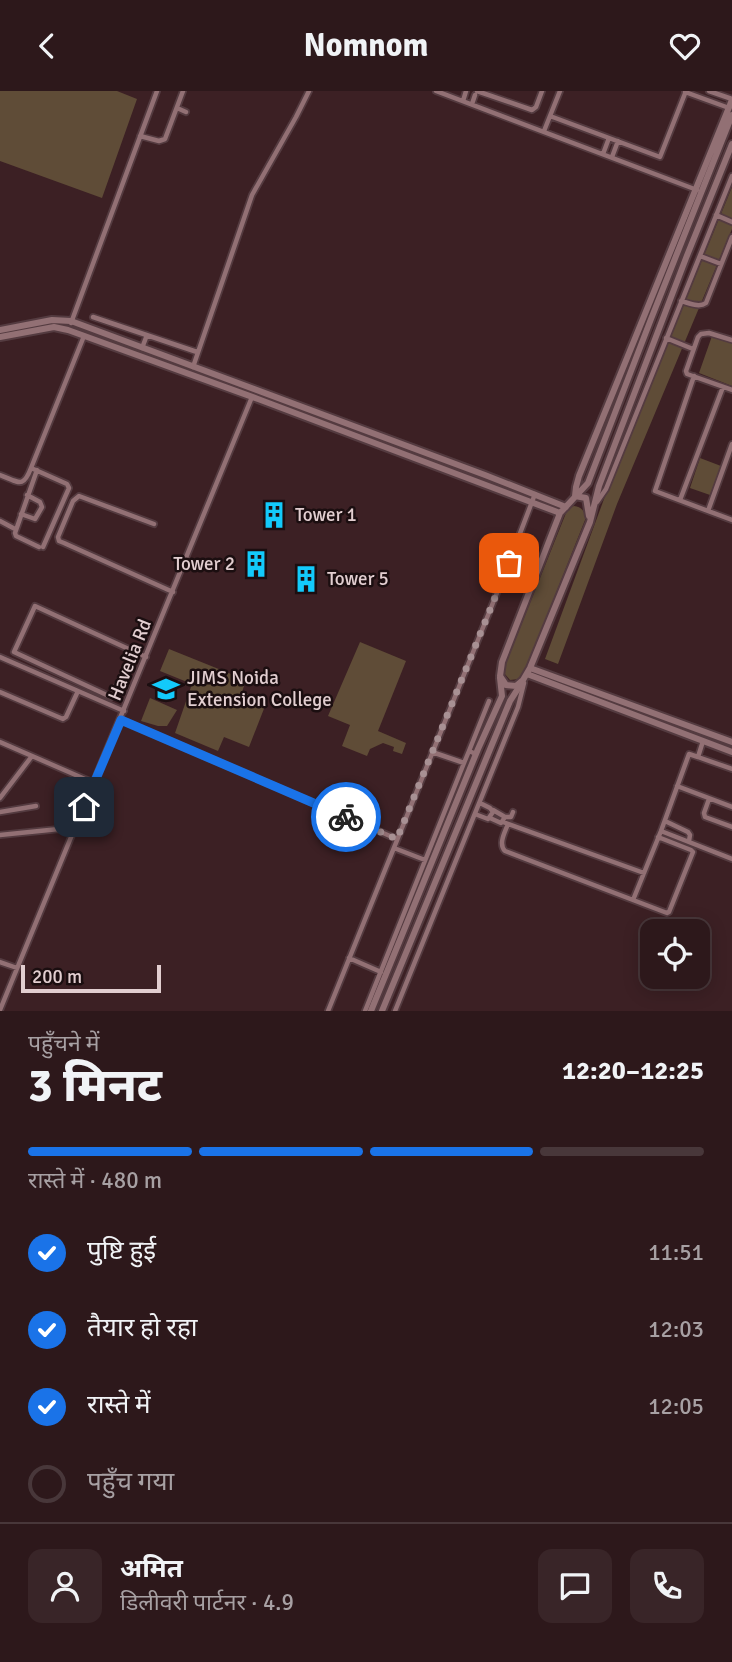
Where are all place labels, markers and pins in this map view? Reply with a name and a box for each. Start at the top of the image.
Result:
building icon: Tower 1 [259,500,289,530]
place label: Tower 1 [295,503,357,527]
pin [479,533,539,593]
building icon: Tower 2 [241,549,271,579]
place label: Tower 2 [173,552,235,576]
building icon: Tower 5 [291,564,321,594]
place label: Tower 5 [327,567,389,591]
place label: JIMS Noida Extension College [187,666,332,712]
school or university icon: JIMS Noida Extension College [151,674,181,704]
pin [54,777,114,837]

